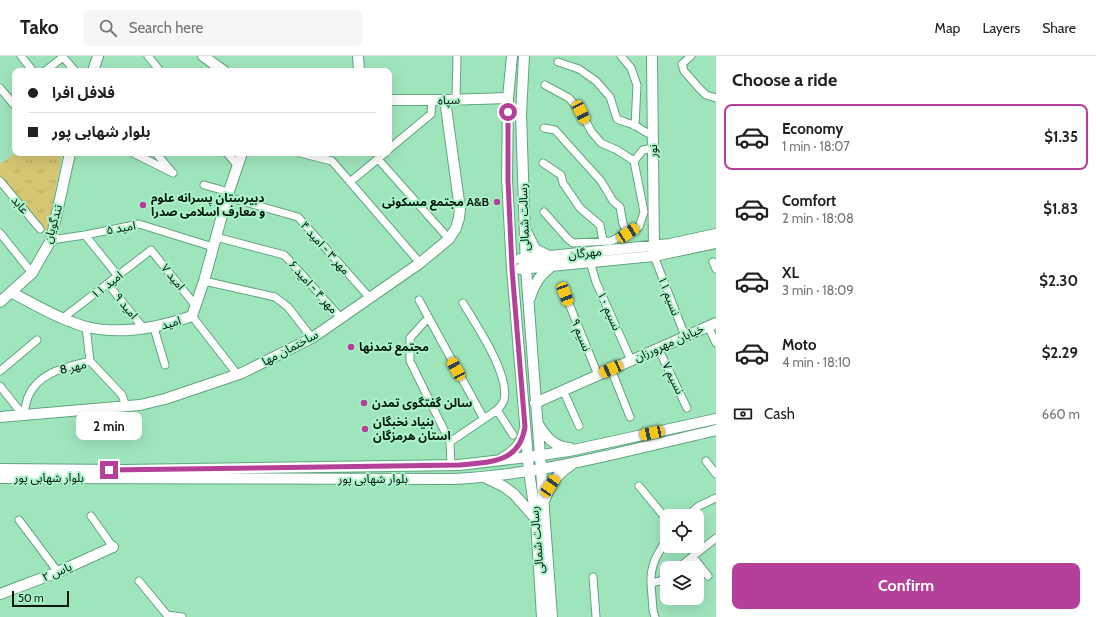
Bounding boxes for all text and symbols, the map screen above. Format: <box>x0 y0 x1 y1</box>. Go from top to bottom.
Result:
search box <box>83 10 363 46</box>
text: Tako <box>20 16 59 39</box>
icon: search <box>97 17 119 39</box>
text: Search here <box>129 19 203 37</box>
text: Map <box>935 19 960 37</box>
text: Layers <box>982 19 1020 37</box>
text: Share <box>1042 19 1076 37</box>
text: Choose a ride <box>732 69 837 91</box>
text: فلافل افرا <box>52 84 115 102</box>
street label: سپاه <box>438 92 460 108</box>
car <box>570 99 592 125</box>
route start <box>499 103 517 121</box>
icon: car <box>734 119 770 155</box>
text: Economy <box>782 120 843 138</box>
text: بلوار شهابی پور <box>52 123 150 141</box>
text: $1.35 <box>1044 128 1078 146</box>
text: 1 min · 18:07 <box>782 138 850 154</box>
street label: نور <box>645 144 660 159</box>
street label: رسالت شمالی <box>515 183 532 251</box>
place label: دبیرستان پسرانه علوم و معارف اسلامی صدرا <box>151 190 265 219</box>
icon: car <box>734 191 770 227</box>
text: Comfort <box>782 192 836 210</box>
street label: عابد <box>8 193 32 217</box>
place label: مجتمع مسکونی A&B <box>382 194 489 211</box>
marker: مجتمع مسکونی A&B <box>492 197 502 207</box>
marker: دبیرستان پسرانه علوم و معارف اسلامی صدرا <box>138 200 148 210</box>
text: $1.83 <box>1043 200 1078 218</box>
street label: تندگویان <box>40 202 65 245</box>
text: 2 min · 18:08 <box>782 210 854 226</box>
street label: امید ۵ <box>105 218 137 238</box>
street label: مهر ۳ - امید ۴ <box>297 218 353 278</box>
car <box>615 221 641 245</box>
street label: مهرگان <box>568 243 602 262</box>
street label: مهر ۴ - امید ۶ <box>285 257 341 317</box>
street label: امید ۷ <box>158 260 189 293</box>
icon: car <box>734 263 770 299</box>
text: XL <box>782 264 799 282</box>
street label: امید ۱۱ <box>88 267 126 302</box>
text: $2.30 <box>1039 272 1078 290</box>
street label: نسیم ۱۱ <box>653 274 684 318</box>
car <box>555 281 575 307</box>
text: 3 min · 18:09 <box>782 282 854 298</box>
street label: امید ۹ <box>111 289 142 322</box>
street label: نسیم ۱۰ <box>592 289 625 333</box>
street label: امید <box>159 312 183 333</box>
street label: نسیم ۹ <box>566 316 595 354</box>
street label: خیابان مهرورزان <box>632 320 706 365</box>
street label: ساختمان مها <box>259 326 321 369</box>
icon: car <box>734 335 770 371</box>
text: Moto <box>782 336 816 354</box>
place label: مجتمع تمدنها <box>359 339 429 356</box>
marker: مجتمع تمدنها <box>346 342 356 352</box>
text: $2.29 <box>1042 344 1078 362</box>
text: 4 min · 18:10 <box>782 354 851 370</box>
street label: مهر 8 <box>58 356 88 377</box>
car <box>445 356 467 382</box>
car <box>598 359 624 379</box>
street label: نسیم ۷ <box>657 359 688 397</box>
place label: سالن گفتگوی تمدن <box>372 395 472 410</box>
marker: سالن گفتگوی تمدن <box>359 398 369 408</box>
icon: cash <box>732 403 754 425</box>
text: Cash <box>764 405 795 423</box>
text: 660 m <box>1042 406 1080 422</box>
callout: 2 min <box>76 412 142 440</box>
place label: بنیاد نخبگان استان هرمزگان <box>373 414 451 443</box>
text: 2 min <box>93 418 125 434</box>
marker: بنیاد نخبگان استان هرمزگان <box>360 424 370 434</box>
car <box>639 425 665 441</box>
route end <box>100 461 118 479</box>
street label: بلوار شهابی پور <box>13 470 84 486</box>
street label: بلوار شهابی پور <box>337 471 408 487</box>
car <box>538 473 562 499</box>
street label: رسالت شمالی <box>526 506 547 574</box>
map controls <box>660 509 704 605</box>
button: locate <box>660 509 704 553</box>
street label: یاس ۲ <box>40 559 74 585</box>
button: layers <box>660 561 704 605</box>
button: Confirm <box>732 563 1080 609</box>
scale bar <box>12 589 69 608</box>
text: 50 m <box>18 591 44 605</box>

